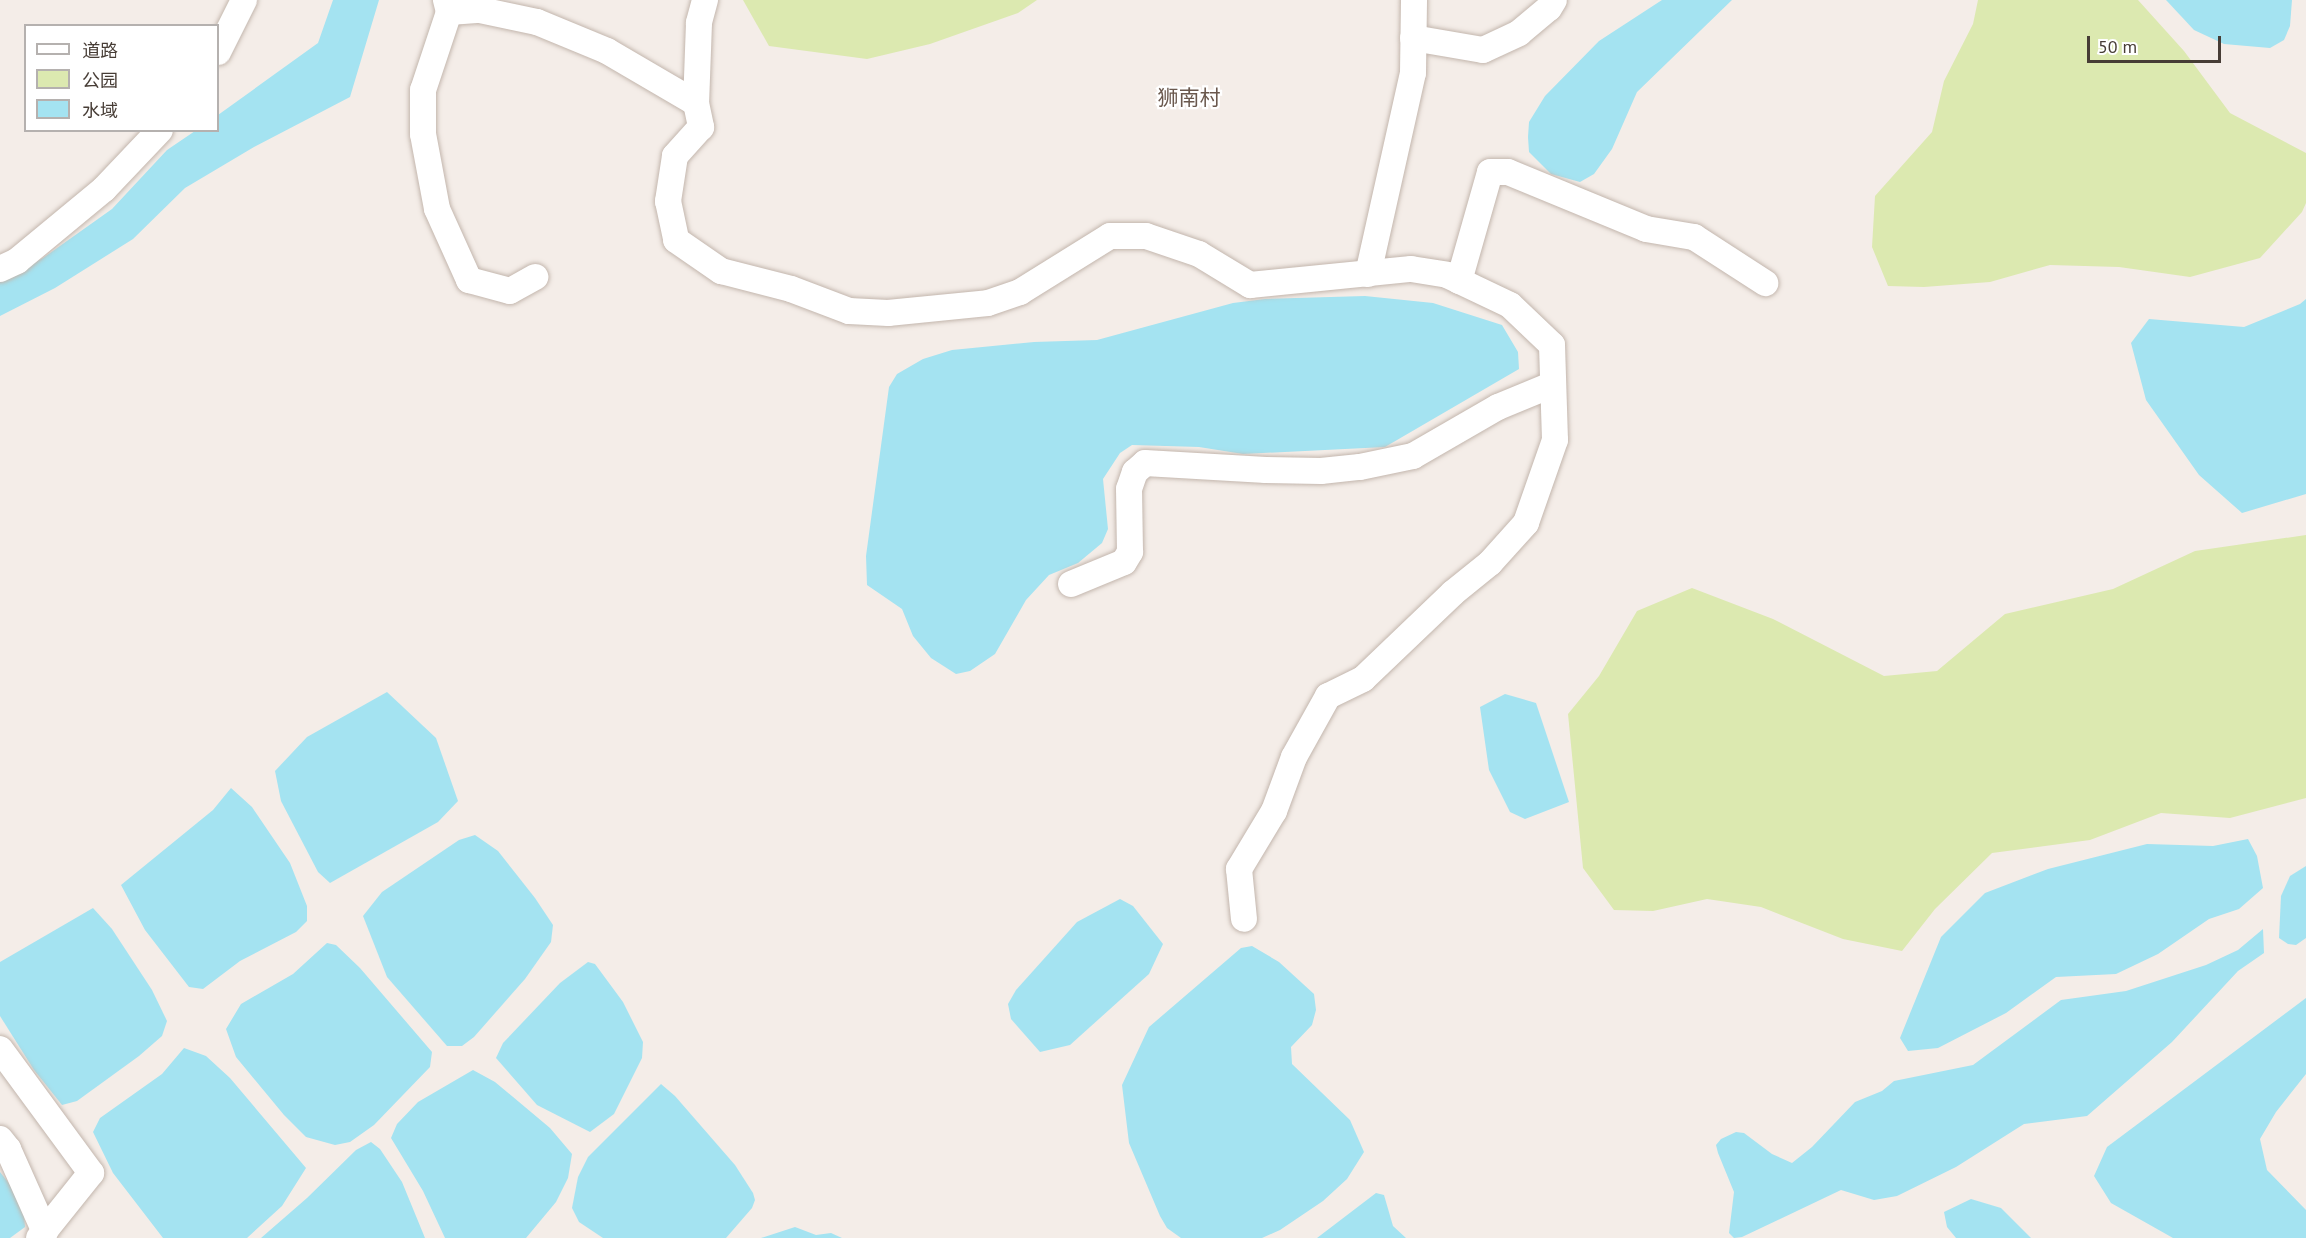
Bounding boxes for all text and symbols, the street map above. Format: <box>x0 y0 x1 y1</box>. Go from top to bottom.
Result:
legend <box>24 24 219 132</box>
scale bar <box>2090 24 2224 62</box>
text: 50 m <box>2098 35 2137 58</box>
text: 道路 <box>82 39 118 62</box>
text: 公园 <box>82 69 118 92</box>
district label: 狮南村 <box>1158 85 1220 111</box>
text: 水域 <box>82 99 118 122</box>

